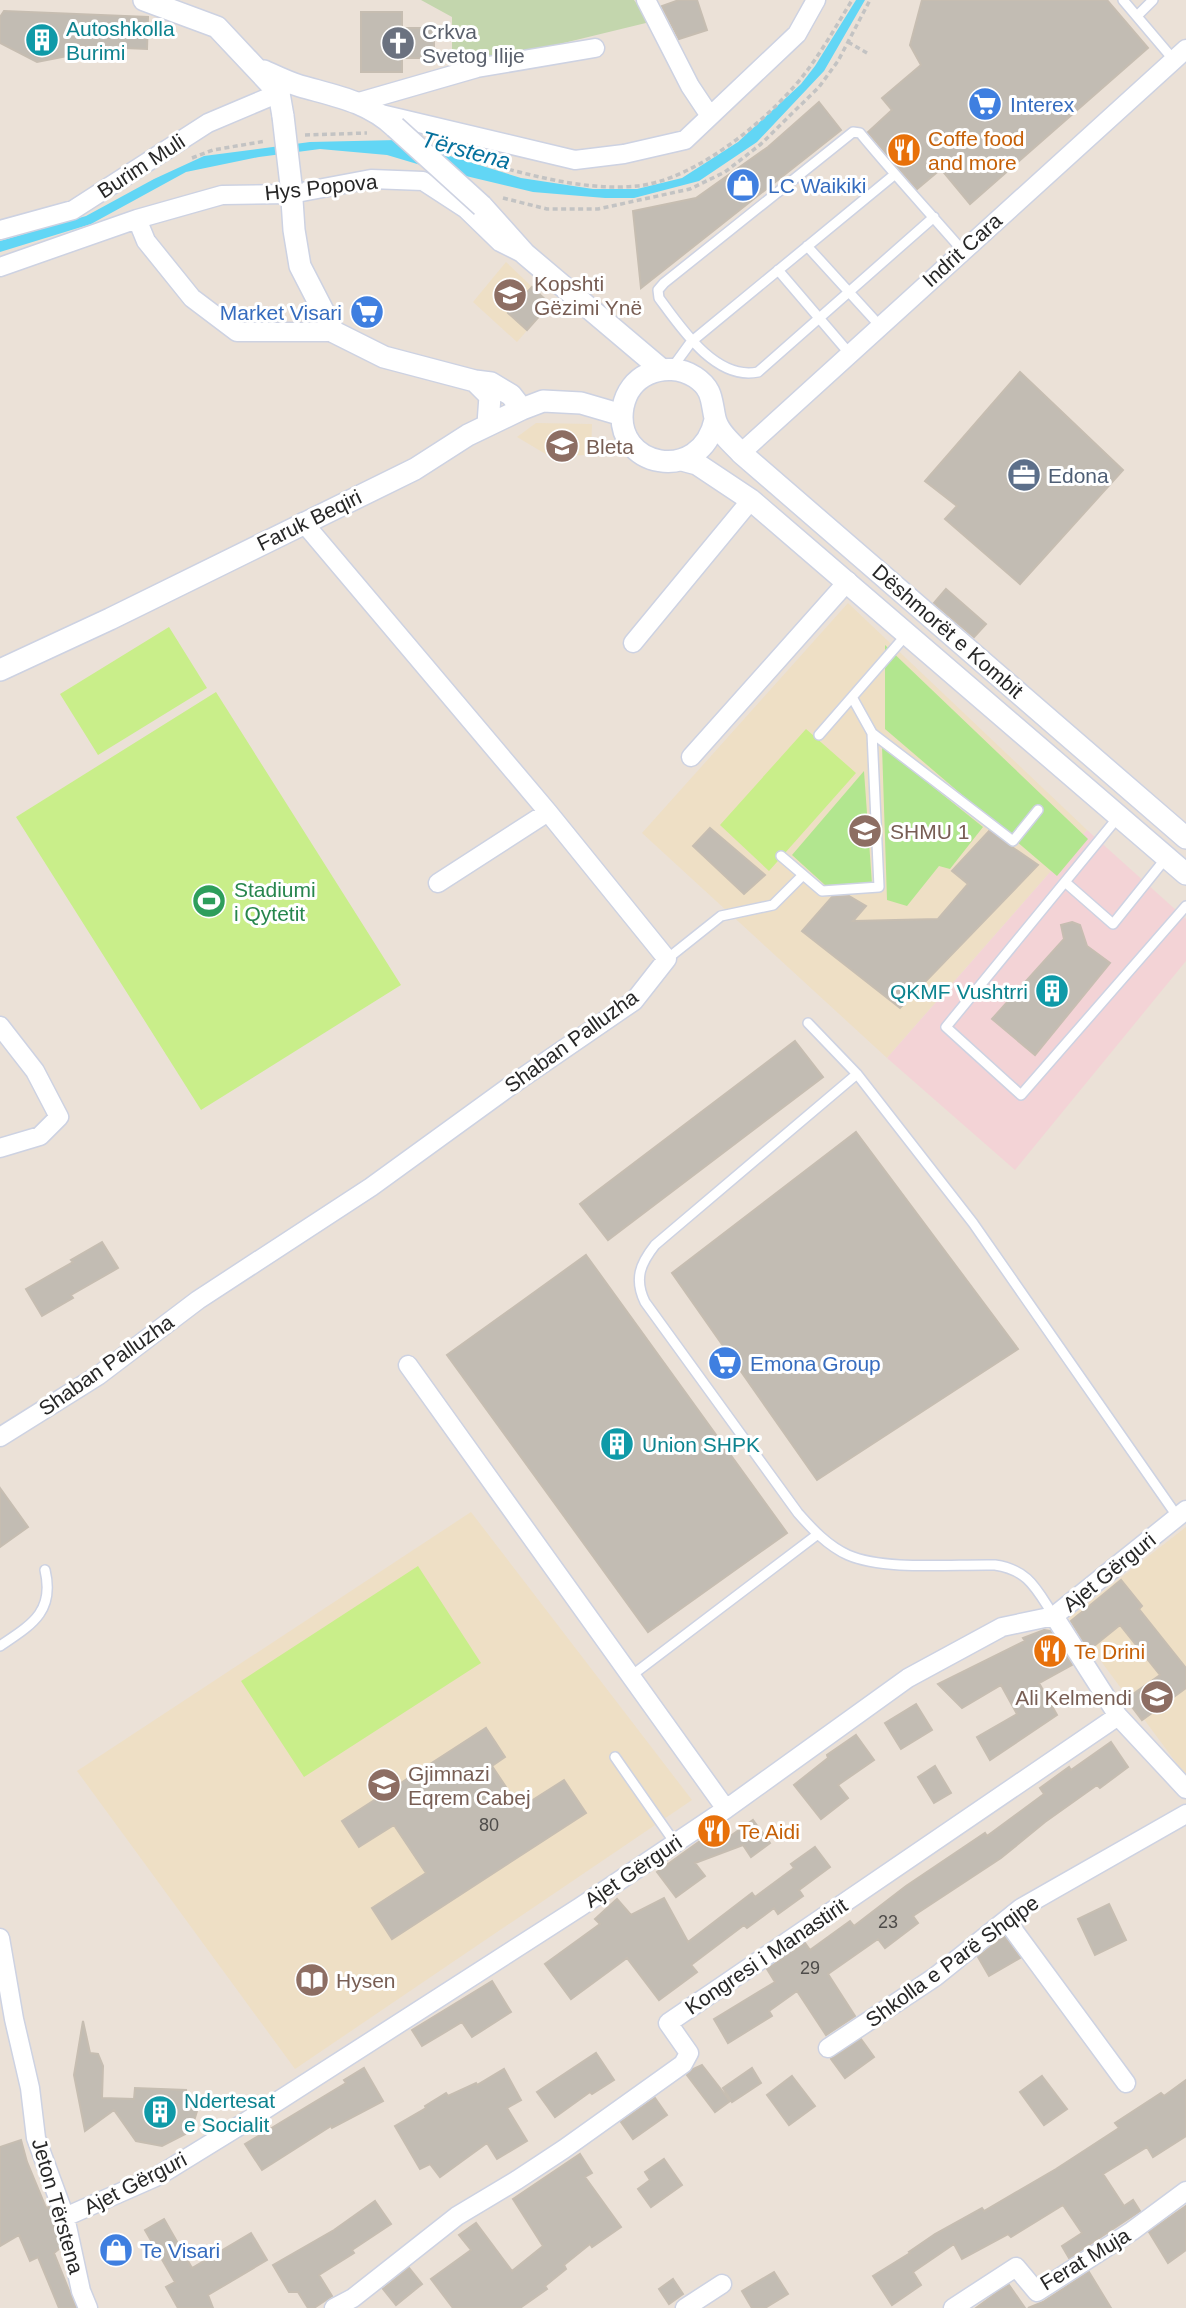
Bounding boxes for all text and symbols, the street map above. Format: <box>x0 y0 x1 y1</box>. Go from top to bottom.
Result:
place label: Autoshkolla Burimi <box>66 17 175 64</box>
place label: Crkva Svetog Ilije <box>422 20 525 67</box>
building icon: Autoshkolla Burimi <box>23 21 61 59</box>
church icon: Crkva Svetog Ilije <box>379 24 417 62</box>
supermarket icon: Interex <box>966 85 1004 123</box>
place label: Interex <box>1010 93 1075 116</box>
water label: Tërstena <box>419 126 513 174</box>
place label: Coffe food and more <box>928 127 1025 174</box>
street label: Burim Muli <box>93 129 189 203</box>
restaurant icon: Coffe food and more <box>885 131 923 169</box>
shop icon: LC Waikiki <box>724 166 762 204</box>
street label: Hys Popova <box>263 170 379 204</box>
place label: LC Waikiki <box>768 174 866 197</box>
street label: Indrit Cara <box>918 208 1006 291</box>
place label: Kopshti Gëzimi Ynë <box>534 272 642 319</box>
school or university icon: Kopshti Gëzimi Ynë <box>491 276 529 314</box>
supermarket icon: Market Visari <box>348 293 386 331</box>
place label: Market Visari <box>220 301 342 324</box>
school or university icon: Bleta <box>543 427 581 465</box>
place label: Bleta <box>586 435 634 458</box>
office icon: Edona <box>1005 456 1043 494</box>
place label: Edona <box>1048 464 1109 487</box>
street label: Faruk Beqiri <box>253 485 365 555</box>
street label: Dëshmorët e Kombit <box>868 560 1028 703</box>
school or university icon: SHMU 1 <box>846 812 884 850</box>
place label: SHMU 1 <box>890 820 969 843</box>
place label: Stadiumi i Qytetit <box>234 878 316 925</box>
sports icon: Stadiumi i Qytetit <box>190 882 228 920</box>
building icon: QKMF Vushtrri <box>1033 972 1071 1010</box>
place label: QKMF Vushtrri <box>890 980 1028 1003</box>
street label: Shaban Palluzha <box>500 985 642 1097</box>
street label: Shaban Palluzha <box>34 1310 178 1420</box>
supermarket icon: Emona Group <box>706 1344 744 1382</box>
place label: Emona Group <box>750 1352 881 1375</box>
building icon: Union SHPK <box>598 1425 636 1463</box>
place label: Union SHPK <box>642 1433 760 1456</box>
street label: Ajet Gërguri <box>1058 1528 1160 1616</box>
restaurant icon: Te Drini <box>1031 1632 1069 1670</box>
place label: Te Drini <box>1074 1640 1145 1663</box>
school or university icon: Ali Kelmendi <box>1138 1678 1176 1716</box>
place label: Ali Kelmendi <box>1015 1686 1132 1709</box>
place label: Gjimnazi Eqrem Cabej <box>408 1762 531 1809</box>
school or university icon: Gjimnazi Eqrem Cabej <box>365 1766 403 1804</box>
restaurant icon: Te Aidi <box>695 1812 733 1850</box>
house number: 80 <box>479 1815 499 1835</box>
place label: Te Aidi <box>738 1820 800 1843</box>
street label: Ajet Gërguri <box>580 1830 686 1912</box>
street label: Shkolla e Parë Shqipe <box>861 1891 1043 2031</box>
street label: Kongresi i Manastirit <box>681 1893 851 2019</box>
house number: 23 <box>878 1912 898 1932</box>
house number: 29 <box>800 1958 820 1978</box>
library icon: Hysen <box>293 1961 331 1999</box>
place label: Hysen <box>336 1969 396 1992</box>
place label: Ndertesat e Socialit <box>184 2089 275 2136</box>
building icon: Ndertesat e Socialit <box>141 2093 179 2131</box>
street label: Jeton Tërstena <box>28 2136 88 2277</box>
street label: Ajet Gërguri <box>80 2147 190 2219</box>
street label: Ferat Muja <box>1036 2223 1134 2295</box>
shop icon: Te Visari <box>97 2231 135 2269</box>
place label: Te Visari <box>140 2239 220 2262</box>

